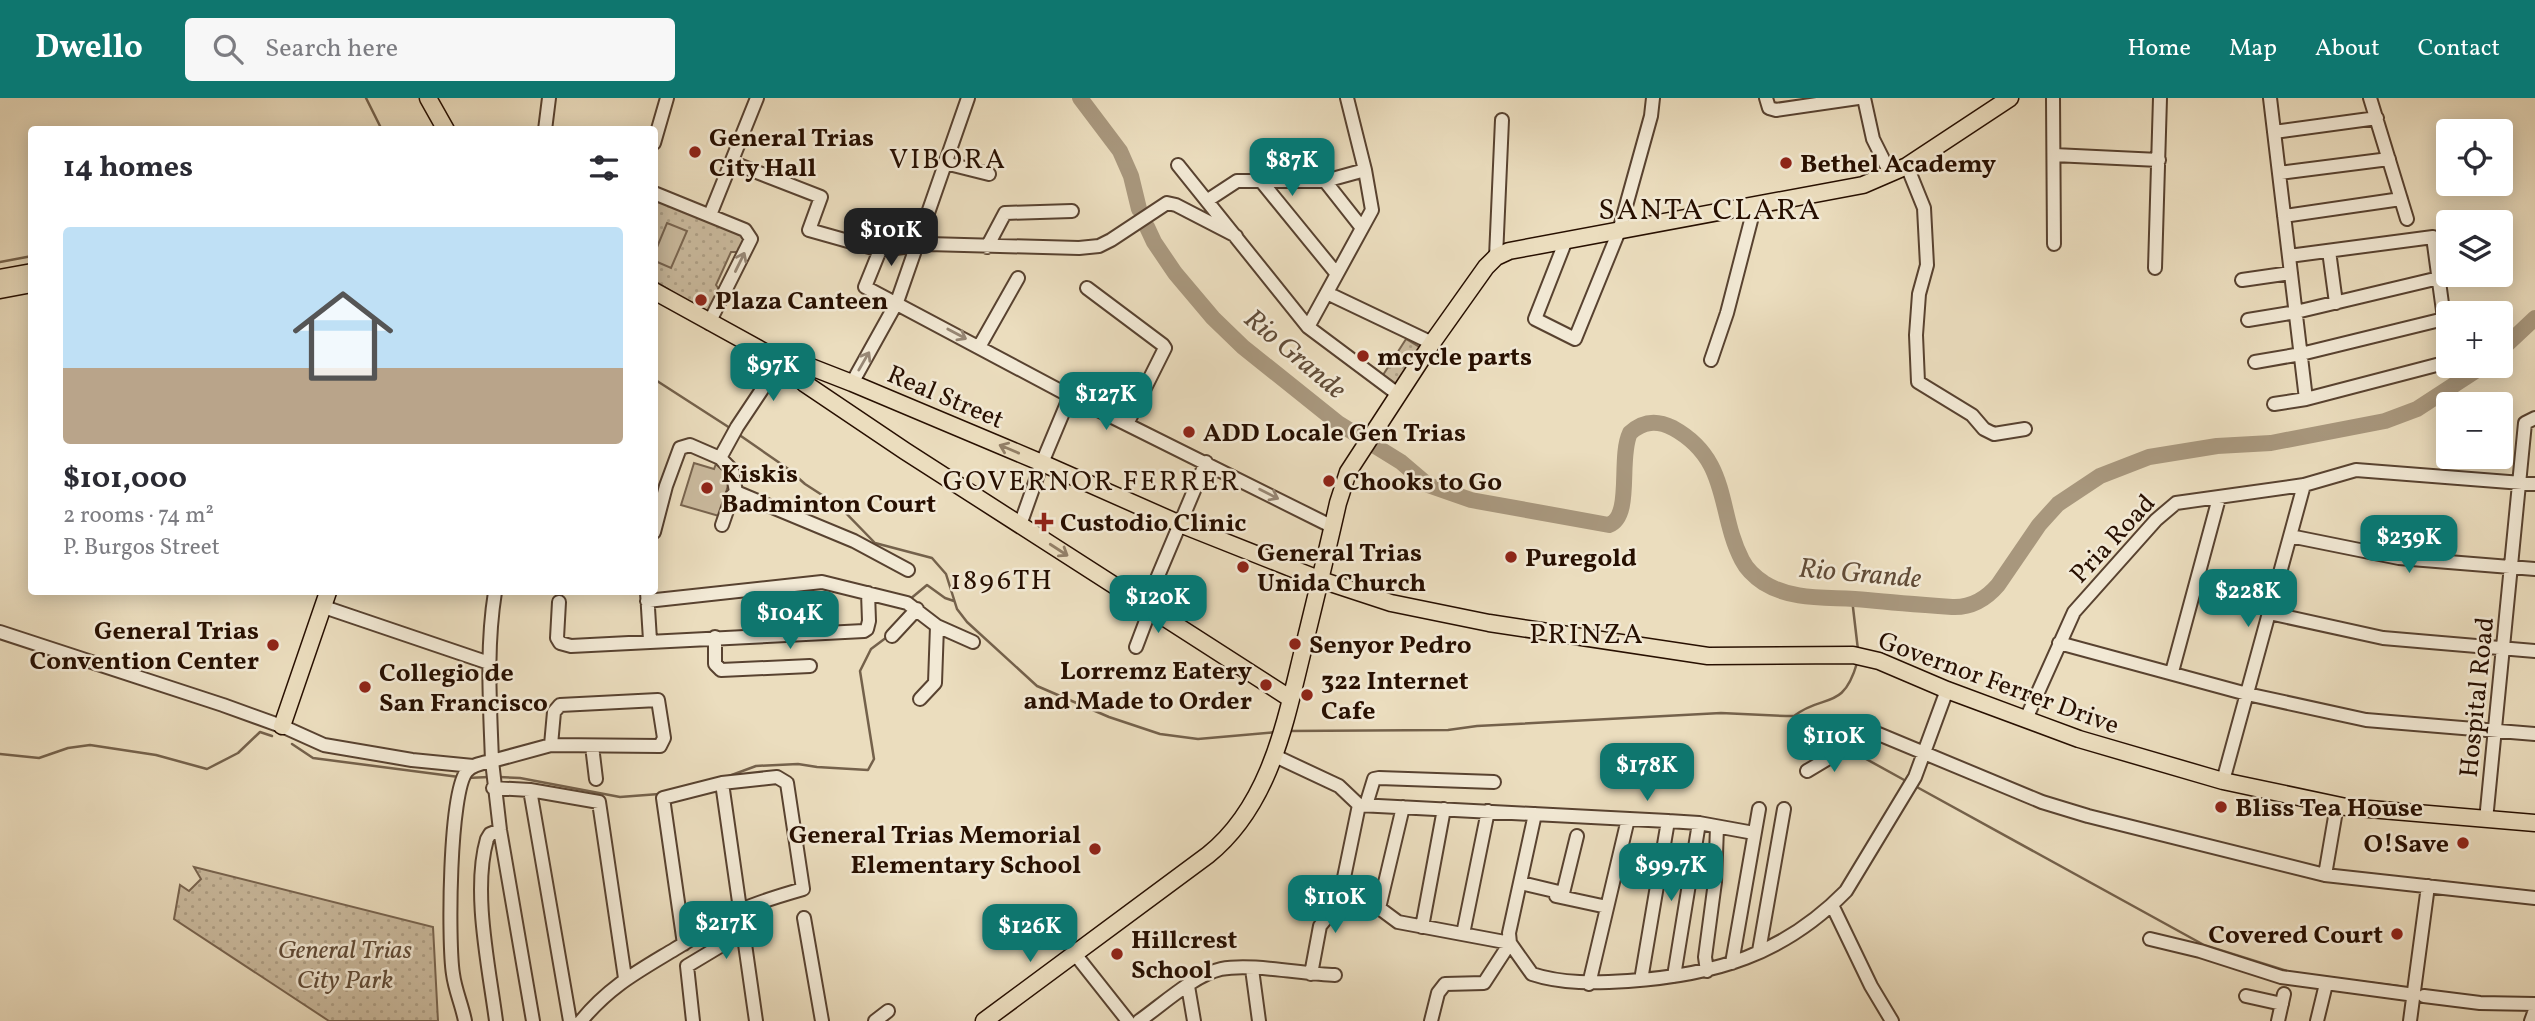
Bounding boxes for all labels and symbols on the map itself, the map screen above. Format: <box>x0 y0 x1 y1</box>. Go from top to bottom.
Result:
place label: General Trias City Hall <box>709 121 874 187</box>
pin: $87K <box>1251 139 1333 198</box>
district label: VIBORA <box>889 141 1007 180</box>
marker: General Trias City Hall <box>687 144 703 160</box>
place label: Bethel Academy <box>1800 147 1997 183</box>
marker: Bethel Academy <box>1778 155 1794 171</box>
district label: SANTA CLARA <box>1598 190 1822 232</box>
pin: $101K <box>842 208 940 268</box>
one-way arrow <box>733 252 747 273</box>
place label: Plaza Canteen <box>715 284 889 320</box>
marker: Plaza Canteen <box>693 292 709 308</box>
water label: Rio Grande <box>1235 300 1354 409</box>
one-way arrow <box>946 328 967 342</box>
place label: mcycle parts <box>1377 340 1532 376</box>
pin: $97K <box>732 344 814 403</box>
marker: mcycle parts <box>1355 348 1371 364</box>
one-way arrow <box>857 351 871 371</box>
street label: Real Street <box>881 357 1009 439</box>
pin: $127K <box>1057 372 1155 432</box>
place label: ADD Locale Gen Trias <box>1203 416 1466 452</box>
marker: ADD Locale Gen Trias <box>1181 424 1197 440</box>
one-way arrow <box>999 442 1021 455</box>
place label: Kiskis Badminton Court <box>721 457 936 523</box>
district label: GOVERNOR FERRER <box>943 463 1241 502</box>
place label: Chooks to Go <box>1343 465 1502 501</box>
marker: Chooks to Go <box>1321 473 1337 489</box>
marker: Kiskis Badminton Court <box>699 480 715 496</box>
street label: Pria Road <box>2063 487 2164 592</box>
one-way arrow <box>1258 488 1278 502</box>
place label: Custodio Clinic <box>1060 506 1246 542</box>
marker: Custodio Clinic <box>1034 512 1054 532</box>
pin: $239K <box>2360 516 2458 575</box>
place label: General Trias Unida Church <box>1257 536 1426 602</box>
place label: Puregold <box>1525 541 1637 577</box>
one-way arrow <box>1049 543 1068 558</box>
marker: Puregold <box>1503 549 1519 565</box>
water label: Rio Grande <box>1797 550 1923 599</box>
marker: General Trias Unida Church <box>1235 559 1251 575</box>
district label: 1896TH <box>950 562 1054 601</box>
pin: $228K <box>2199 570 2297 629</box>
pin: $120K <box>1109 575 1207 635</box>
pin: $104K <box>741 592 839 651</box>
place label: General Trias Convention Center <box>29 614 259 680</box>
street label: Hospital Road <box>2452 615 2504 779</box>
district label: PRINZA <box>1529 616 1645 655</box>
street label: Governor Ferrer Drive <box>1873 624 2124 744</box>
place label: Senyor Pedro <box>1309 628 1472 664</box>
marker: Senyor Pedro <box>1287 636 1303 652</box>
marker: General Trias Convention Center <box>265 637 281 653</box>
place label: Lorremz Eatery and Made to Order <box>1023 654 1252 720</box>
place label: Collegio de San Francisco <box>379 656 548 722</box>
place label: 322 Internet Cafe <box>1321 664 1469 730</box>
marker: Lorremz Eatery and Made to Order <box>1258 677 1274 693</box>
marker: Collegio de San Francisco <box>357 679 373 695</box>
marker: 322 Internet Cafe <box>1299 687 1315 703</box>
pin: $110K <box>1785 714 1883 774</box>
pin: $178K <box>1598 744 1696 803</box>
place label: Bliss Tea House <box>2235 791 2423 827</box>
marker: Bliss Tea House <box>2213 799 2229 815</box>
place label: General Trias Memorial Elementary School <box>789 818 1081 884</box>
place label: O!Save <box>2364 827 2449 863</box>
marker: O!Save <box>2455 835 2471 851</box>
marker: General Trias Memorial Elementary School <box>1087 841 1103 857</box>
pin: $99.7K <box>1614 844 1728 903</box>
pin: $110K <box>1286 876 1384 935</box>
pin: $217K <box>677 902 775 961</box>
pin: $126K <box>981 904 1079 964</box>
place label: Covered Court <box>2208 918 2383 954</box>
place label: Hillcrest School <box>1131 923 1238 989</box>
marker: Covered Court <box>2389 926 2405 942</box>
park label: General Trias City Park <box>278 933 413 999</box>
marker: Hillcrest School <box>1109 946 1125 962</box>

